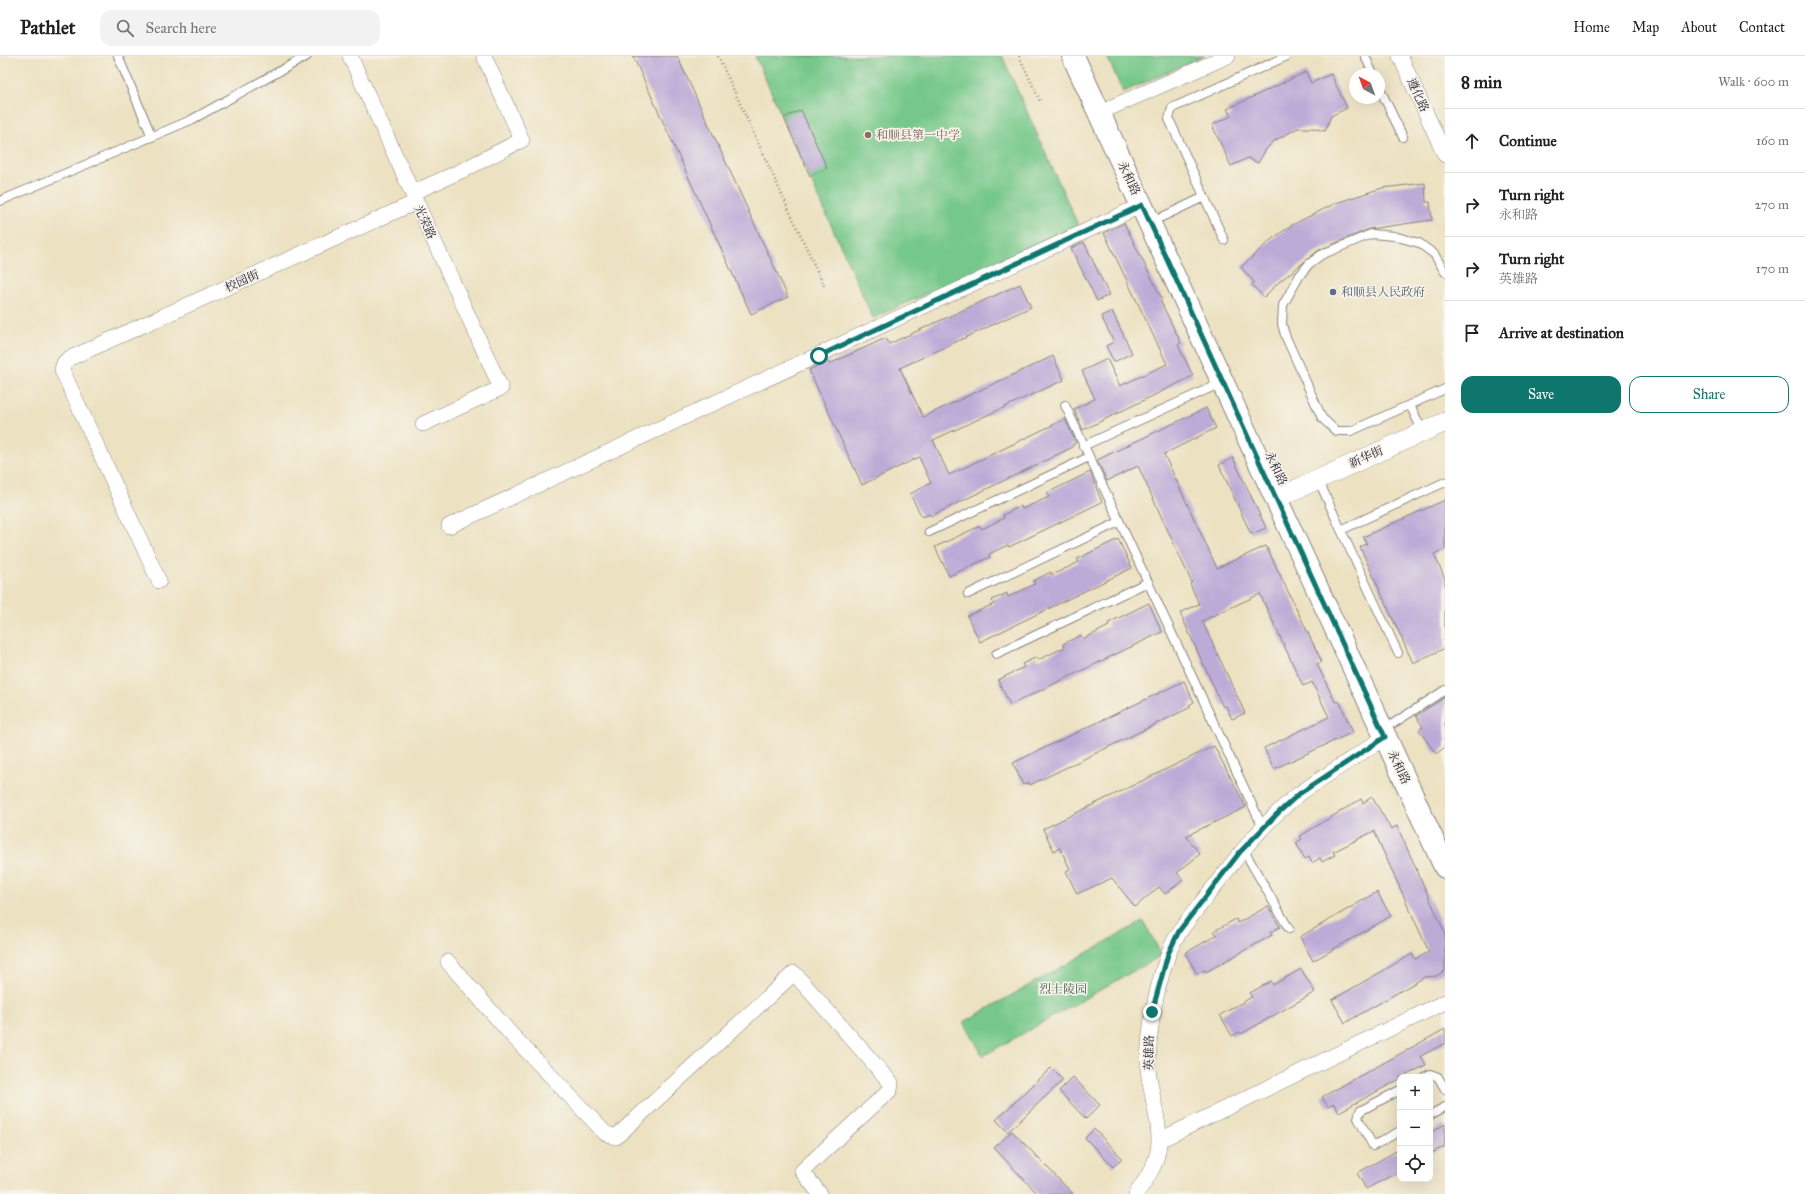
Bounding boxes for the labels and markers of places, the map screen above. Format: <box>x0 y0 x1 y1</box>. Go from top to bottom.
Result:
place label: 和顺县第一中学 <box>876 128 960 142</box>
marker: 和顺县第一中学 <box>863 130 873 140</box>
place label: 和顺县人民政府 <box>1341 285 1425 299</box>
marker: 和顺县人民政府 <box>1328 287 1338 297</box>

